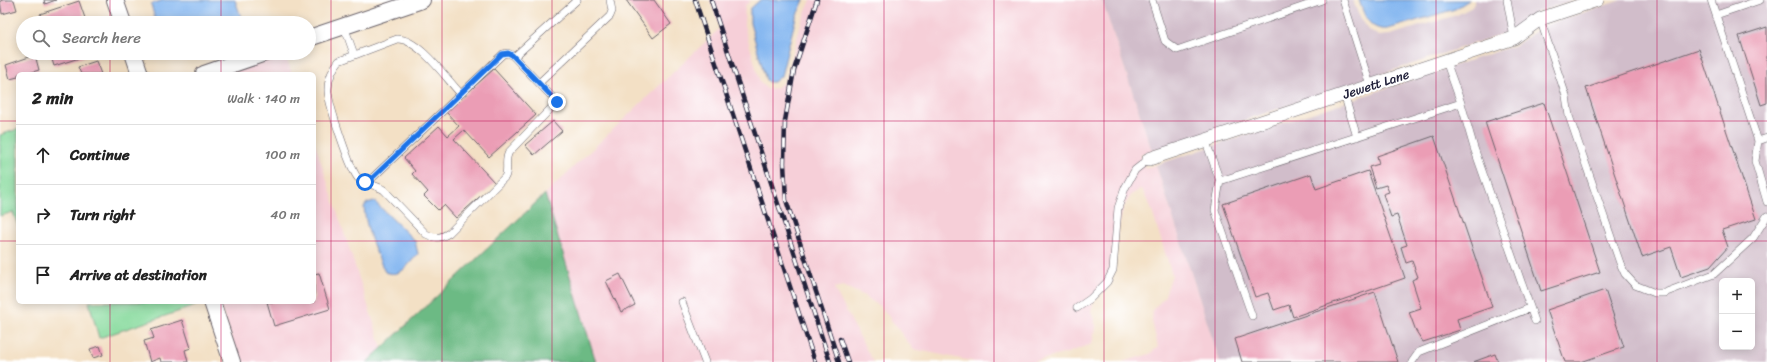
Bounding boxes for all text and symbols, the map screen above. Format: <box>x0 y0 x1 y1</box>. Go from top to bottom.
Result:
search box <box>16 16 316 60</box>
text: Search here <box>62 25 141 51</box>
icon: search <box>30 27 52 49</box>
street label: Jewett Lane <box>1339 62 1413 106</box>
text: 2 min <box>32 83 73 113</box>
text: Walk · 140 m <box>227 87 300 110</box>
route end <box>548 93 566 111</box>
text: Continue <box>70 142 130 168</box>
text: 100 m <box>265 143 300 166</box>
icon: ahead <box>32 144 54 166</box>
route start <box>356 173 374 191</box>
text: Turn right <box>70 202 135 228</box>
text: 40 m <box>270 203 300 226</box>
icon: right <box>32 204 54 226</box>
text: Arrive at destination <box>70 262 207 288</box>
icon: arrive <box>32 264 54 286</box>
map controls <box>1719 278 1755 350</box>
button: + <box>1719 278 1755 314</box>
button: − <box>1719 314 1755 350</box>

